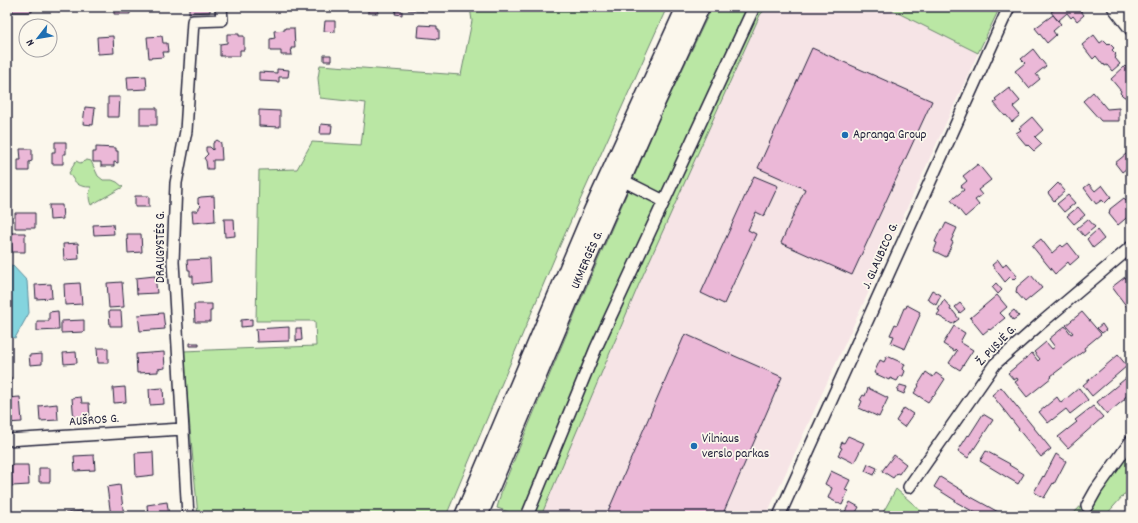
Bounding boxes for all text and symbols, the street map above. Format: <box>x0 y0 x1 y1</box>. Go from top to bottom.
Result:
north arrow <box>18 18 58 58</box>
text: N <box>23 35 39 49</box>
place label: Apranga Group <box>853 126 927 145</box>
marker: Apranga Group <box>840 130 850 140</box>
street label: DRAUGYSTĖS G. <box>152 211 171 283</box>
street label: J. GLAUBICO G. <box>858 220 904 292</box>
street label: UKMERGĖS G. <box>566 228 608 292</box>
street label: Ž. PUSJĖ G. <box>972 321 1022 371</box>
street label: AUŠROS G. <box>68 410 120 432</box>
place label: Vilniaus verslo parkas <box>702 430 769 464</box>
marker: Vilniaus verslo parkas <box>689 441 699 451</box>

